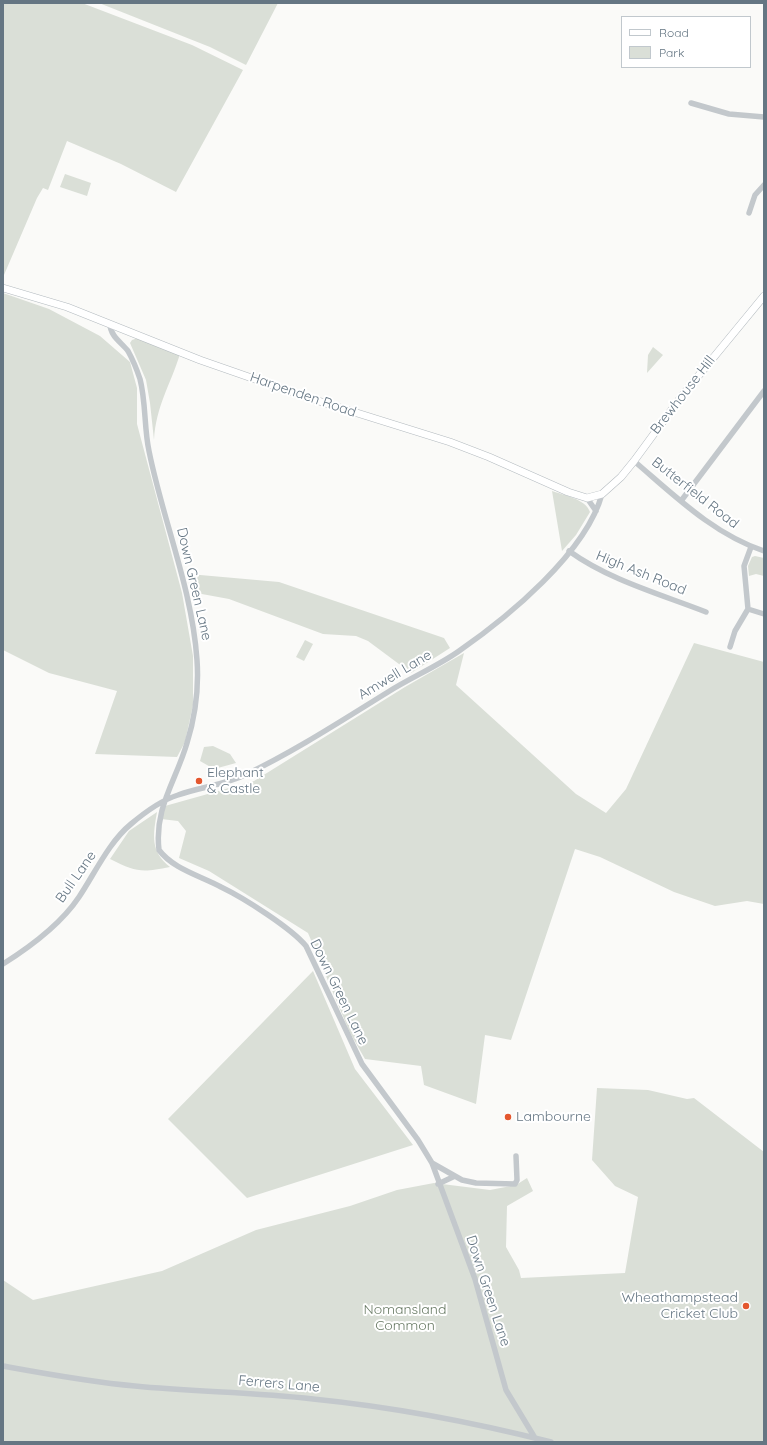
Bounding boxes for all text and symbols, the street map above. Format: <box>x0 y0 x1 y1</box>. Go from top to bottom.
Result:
legend <box>621 16 751 68</box>
text: Road <box>659 25 689 40</box>
text: Park <box>659 45 684 60</box>
street label: Brewhouse Hill <box>647 352 719 438</box>
street label: Harpenden Road <box>248 369 358 421</box>
street label: Butterfield Road <box>648 454 742 532</box>
street label: Down Green Lane <box>173 526 215 642</box>
street label: High Ash Road <box>593 547 689 599</box>
street label: Amwell Lane <box>355 647 435 703</box>
place label: Elephant & Castle <box>207 765 264 798</box>
marker: Elephant & Castle <box>194 776 204 786</box>
street label: Bull Lane <box>52 848 100 906</box>
street label: Down Green Lane <box>306 936 372 1048</box>
place label: Lambourne <box>516 1109 591 1125</box>
marker: Lambourne <box>503 1112 513 1122</box>
street label: Down Green Lane <box>462 1233 514 1349</box>
place label: Wheathampstead Cricket Club <box>621 1290 738 1322</box>
marker: Wheathampstead Cricket Club <box>741 1301 751 1311</box>
park label: Nomansland Common <box>364 1302 446 1334</box>
street label: Ferrers Lane <box>238 1372 320 1396</box>

